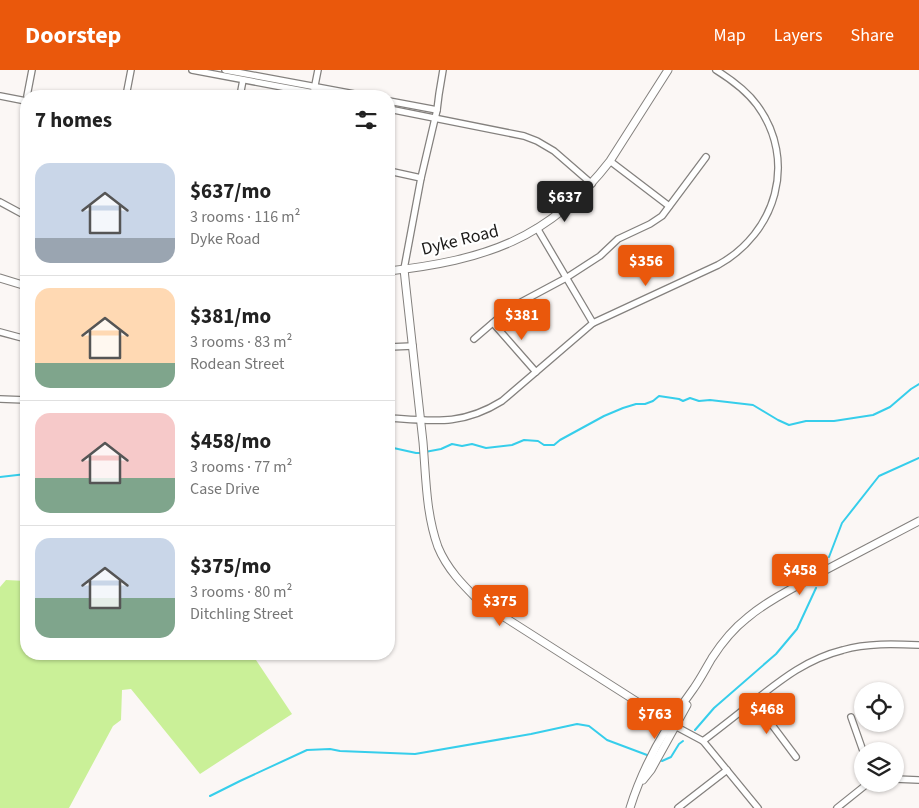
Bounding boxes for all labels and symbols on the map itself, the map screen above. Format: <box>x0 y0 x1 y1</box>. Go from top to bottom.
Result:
pin: $637 <box>535 180 595 223</box>
street label: Dyke Road <box>419 218 501 262</box>
pin: $356 <box>616 244 676 287</box>
pin: $381 <box>492 298 552 341</box>
pin: $458 <box>770 554 830 596</box>
pin: $375 <box>470 584 530 627</box>
pin: $468 <box>737 692 797 735</box>
pin: $763 <box>625 698 685 740</box>

